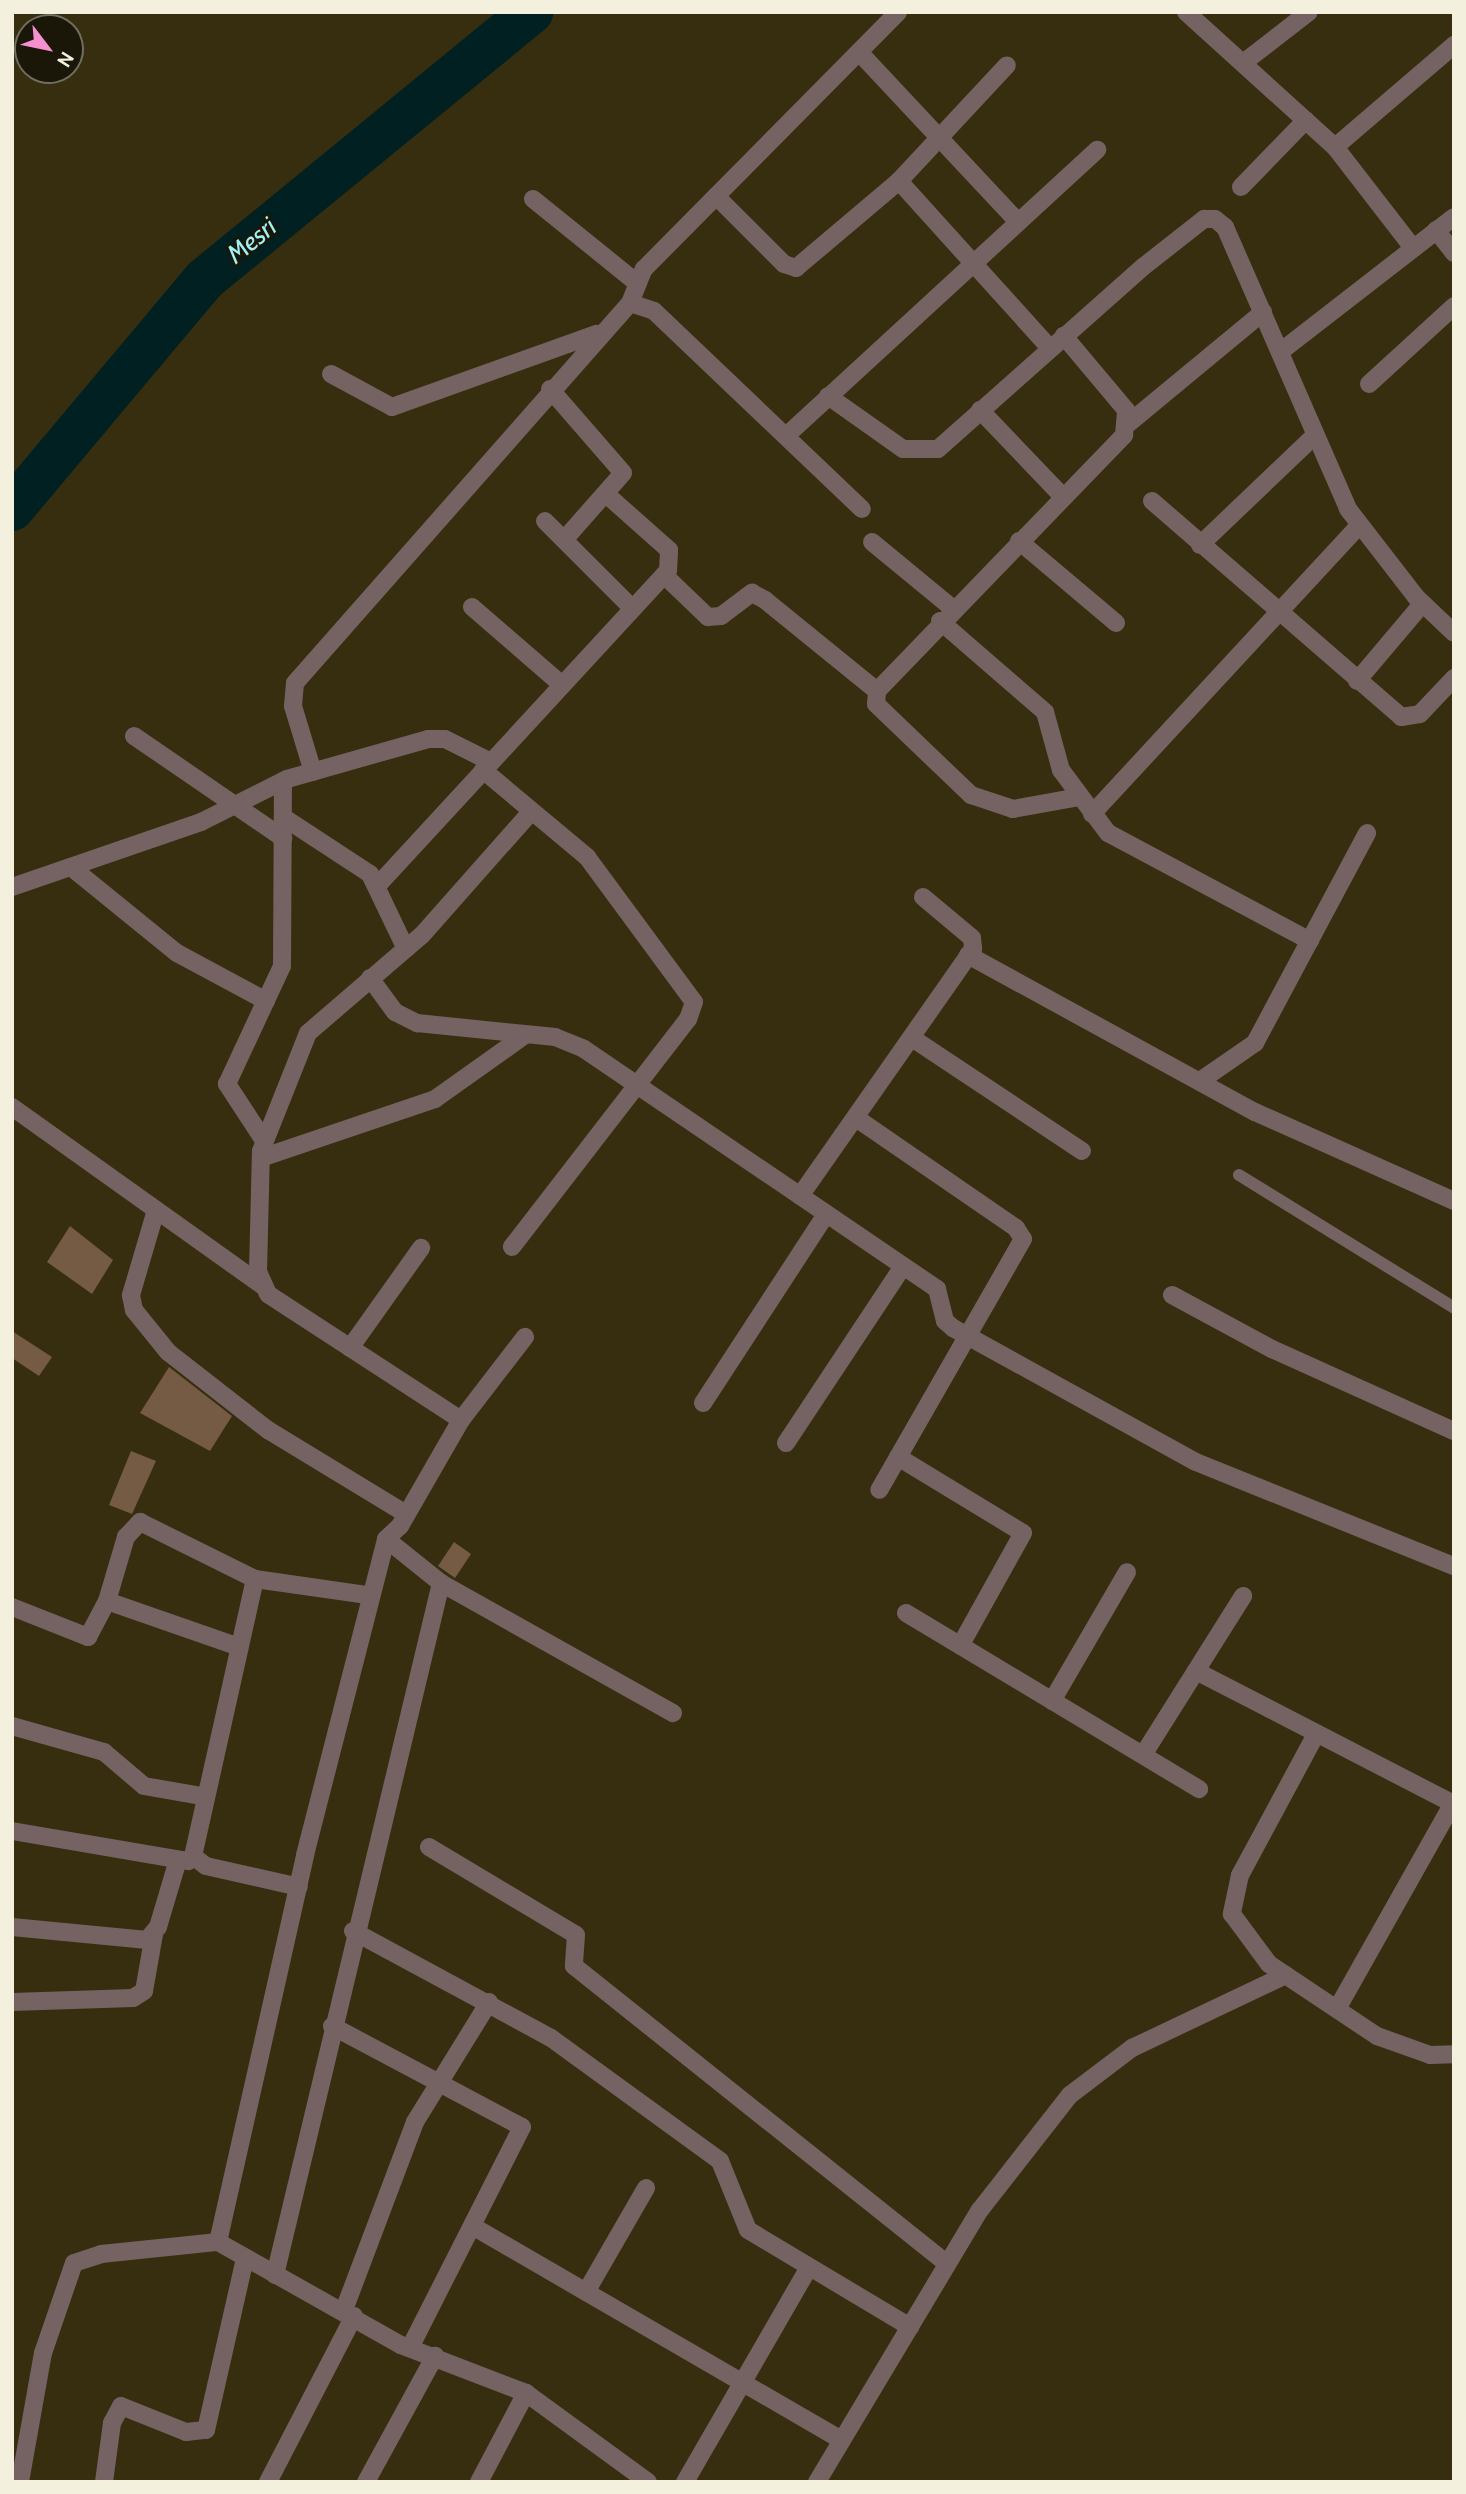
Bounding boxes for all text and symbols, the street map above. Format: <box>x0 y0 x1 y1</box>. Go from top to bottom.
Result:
north arrow <box>14 14 84 84</box>
text: N <box>52 48 79 71</box>
water label: Mesri <box>221 212 283 270</box>

